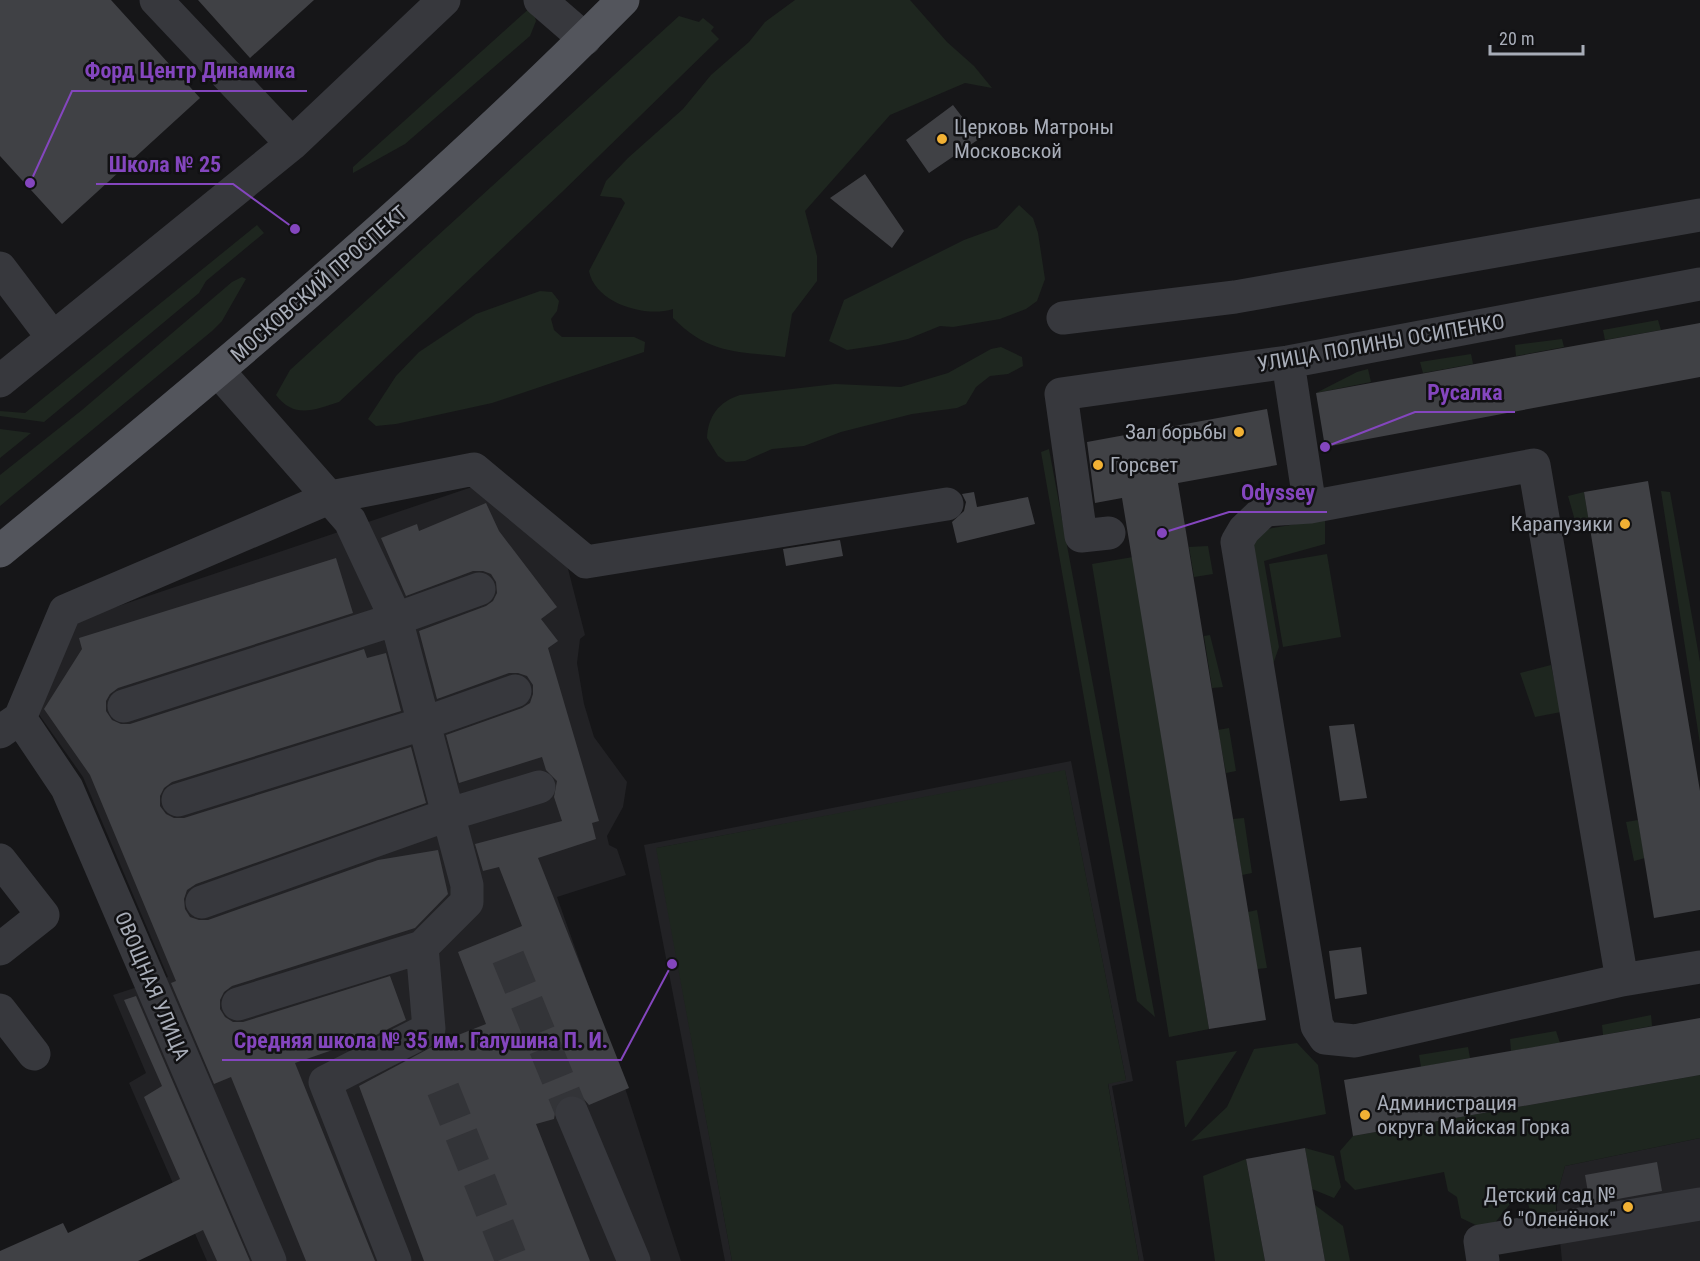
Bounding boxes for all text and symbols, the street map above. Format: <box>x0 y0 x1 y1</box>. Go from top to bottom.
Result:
scale bar <box>1490 18 1583 56</box>
text: 20 m <box>1499 28 1534 49</box>
callout: Форд Центр Динамика <box>72 51 307 91</box>
text: Форд Центр Динамика <box>85 58 295 83</box>
place label: Церковь Матроны Московской <box>954 115 1114 163</box>
marker: Церковь Матроны Московской <box>935 132 949 146</box>
callout: Школа № 25 <box>96 144 233 184</box>
text: Школа № 25 <box>109 152 221 177</box>
street label: МОСКОВСКИЙ ПРОСПЕКТ <box>226 201 412 367</box>
street label: УЛИЦА ПОЛИНЫ ОСИПЕНКО <box>1256 309 1506 377</box>
callout: Русалка <box>1415 372 1515 412</box>
text: Русалка <box>1427 380 1503 405</box>
place label: Зал борьбы <box>1125 420 1227 444</box>
marker: Зал борьбы <box>1232 425 1246 439</box>
place label: Горсвет <box>1110 453 1178 477</box>
marker: Горсвет <box>1091 458 1105 472</box>
callout: Odyssey <box>1229 472 1327 512</box>
text: Odyssey <box>1241 480 1315 505</box>
place label: Карапузики <box>1510 512 1613 536</box>
marker: Карапузики <box>1618 517 1632 531</box>
street label: ОВОЩНАЯ УЛИЦА <box>110 908 194 1064</box>
callout: Средняя школа № 35 им. Галушина П. И. <box>222 1020 621 1060</box>
text: Средняя школа № 35 им. Галушина П. И. <box>234 1028 608 1053</box>
place label: Администрация округа Майская Горка <box>1377 1091 1570 1139</box>
marker: Администрация округа Майская Горка <box>1358 1108 1372 1122</box>
place label: Детский сад № 6 "Оленёнок" <box>1484 1183 1616 1231</box>
marker: Детский сад № 6 "Оленёнок" <box>1621 1200 1635 1214</box>

